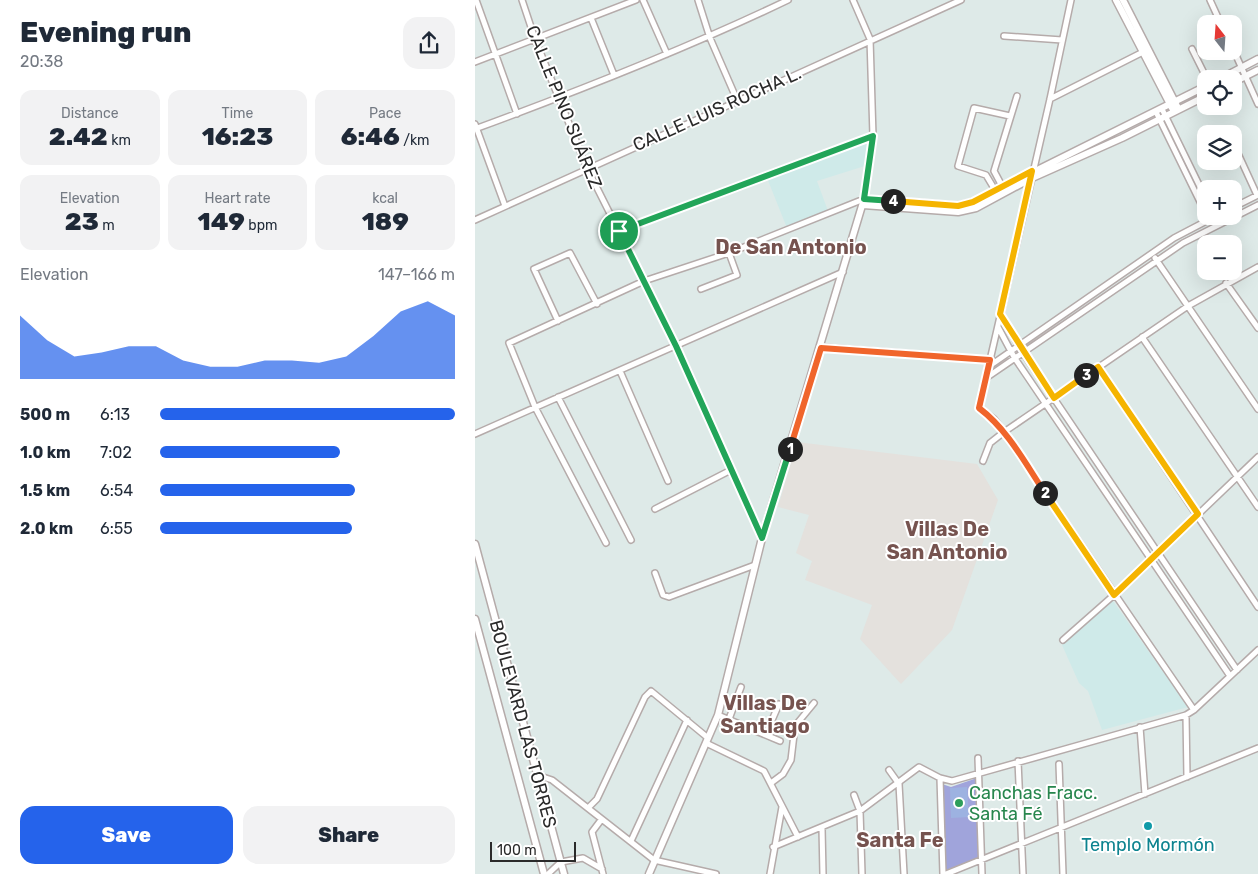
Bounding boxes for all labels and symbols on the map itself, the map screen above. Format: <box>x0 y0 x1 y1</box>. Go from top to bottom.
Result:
north arrow <box>1197 15 1243 60</box>
street label: CALLE PINO SUÁREZ <box>521 22 607 192</box>
street label: CALLE LUIS ROCHA L. <box>629 62 805 156</box>
pin: 4 <box>881 188 905 214</box>
pin <box>598 210 640 252</box>
district label: De San Antonio <box>715 235 867 259</box>
pin: 3 <box>1073 362 1099 388</box>
pin: 1 <box>777 436 803 462</box>
pin: 2 <box>1033 480 1057 506</box>
district label: Villas De San Antonio <box>886 517 1008 564</box>
street label: BOULEVARD LAS TORRES <box>485 618 561 830</box>
district label: Villas De Santiago <box>720 691 810 738</box>
place label: Canchas Fracc. Santa Fé <box>969 782 1098 825</box>
marker: Canchas Fracc. Santa Fé <box>953 797 965 809</box>
marker: Templo Mormón <box>1142 820 1154 832</box>
district label: Santa Fe <box>856 828 944 852</box>
place label: Templo Mormón <box>1081 834 1215 856</box>
scale bar <box>490 839 576 862</box>

